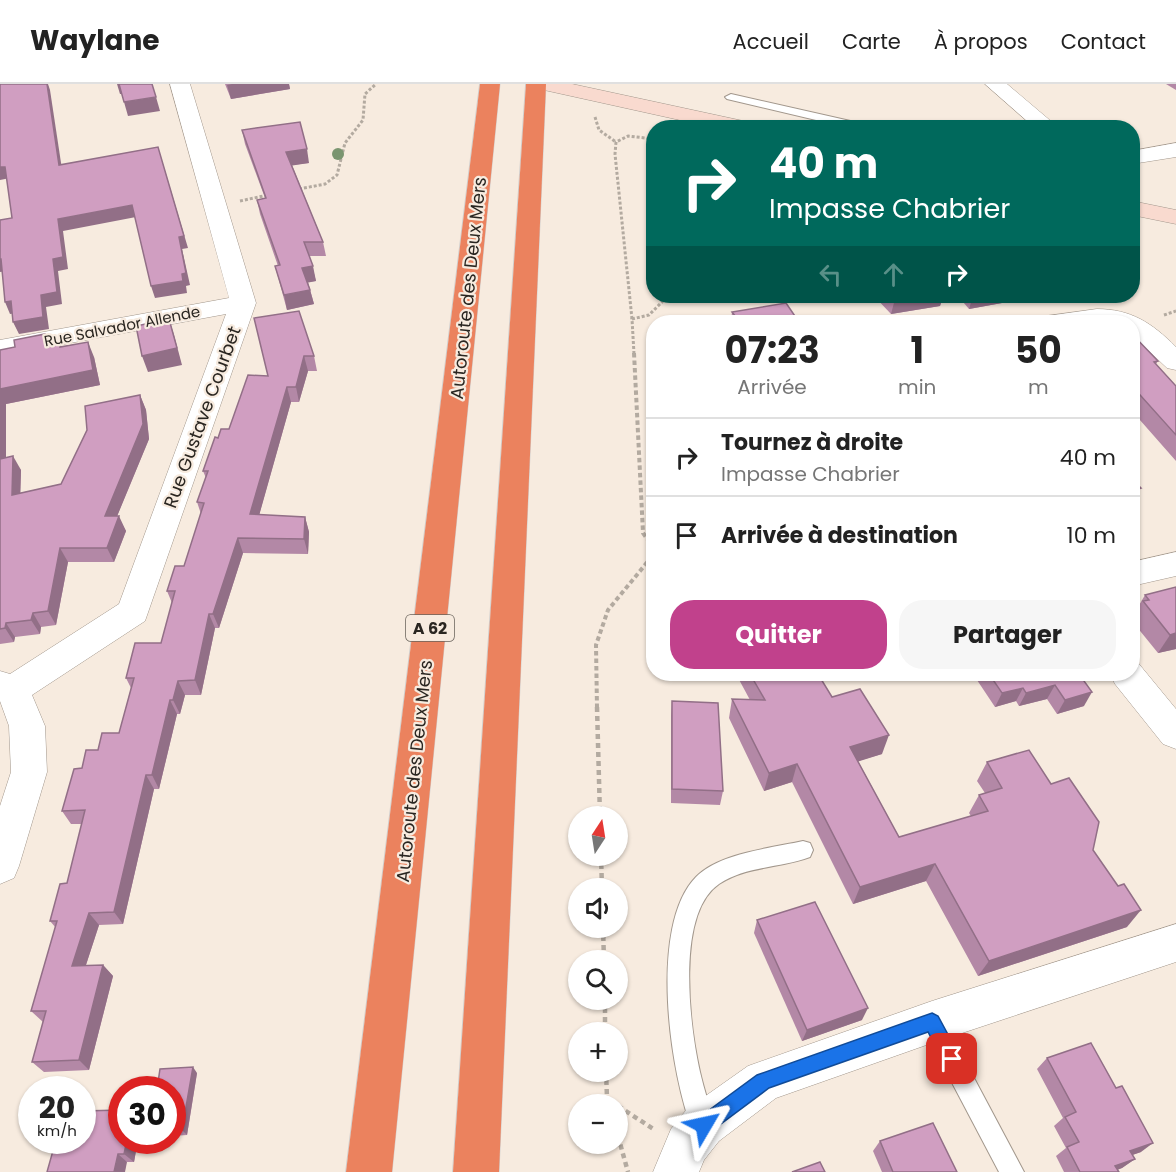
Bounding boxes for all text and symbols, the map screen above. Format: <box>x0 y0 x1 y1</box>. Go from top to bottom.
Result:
text: Waylane <box>30 21 160 60</box>
text: Accueil <box>732 27 809 56</box>
text: Carte <box>842 27 901 56</box>
text: À propos <box>934 27 1028 56</box>
text: Contact <box>1061 27 1146 56</box>
text: 40 m <box>769 134 878 193</box>
icon: right <box>670 144 748 222</box>
street label: Autoroute des Deux Mers <box>444 176 492 400</box>
text: Impasse Chabrier <box>769 190 1010 227</box>
icon: left <box>814 258 847 291</box>
icon: ahead <box>877 258 910 291</box>
icon: right <box>940 258 973 291</box>
street label: Rue Salvador Allende <box>42 301 202 351</box>
street label: Rue Gustave Courbet <box>157 323 247 511</box>
text: 07:23 <box>724 325 820 376</box>
text: 1 <box>910 325 924 376</box>
text: 50 <box>1015 325 1062 376</box>
text: Arrivée <box>737 373 807 401</box>
text: min <box>898 373 936 401</box>
text: m <box>1028 373 1048 401</box>
text: Tournez à droite <box>721 427 903 458</box>
icon: right <box>670 441 703 474</box>
text: 40 m <box>1060 442 1116 473</box>
text: Impasse Chabrier <box>721 460 900 488</box>
icon: arrive <box>670 519 703 552</box>
text: Arrivée à destination <box>721 520 958 551</box>
text: 10 m <box>1067 520 1116 551</box>
button: Quitter <box>670 600 887 669</box>
button: Partager <box>899 600 1116 669</box>
road number: A 62 <box>406 615 454 641</box>
street label: Autoroute des Deux Mers <box>390 659 438 883</box>
north arrow <box>568 806 628 866</box>
map controls <box>568 806 628 1154</box>
button: sound <box>568 878 628 938</box>
button: search <box>568 950 628 1010</box>
button: + <box>568 1022 628 1082</box>
pin <box>926 1033 977 1084</box>
icon: arrive <box>935 1042 968 1075</box>
speed limit sign: 30 <box>108 1076 186 1154</box>
text: 20 <box>39 1086 75 1129</box>
position arrow <box>672 1093 736 1157</box>
button: − <box>568 1094 628 1154</box>
text: km/h <box>37 1120 77 1141</box>

